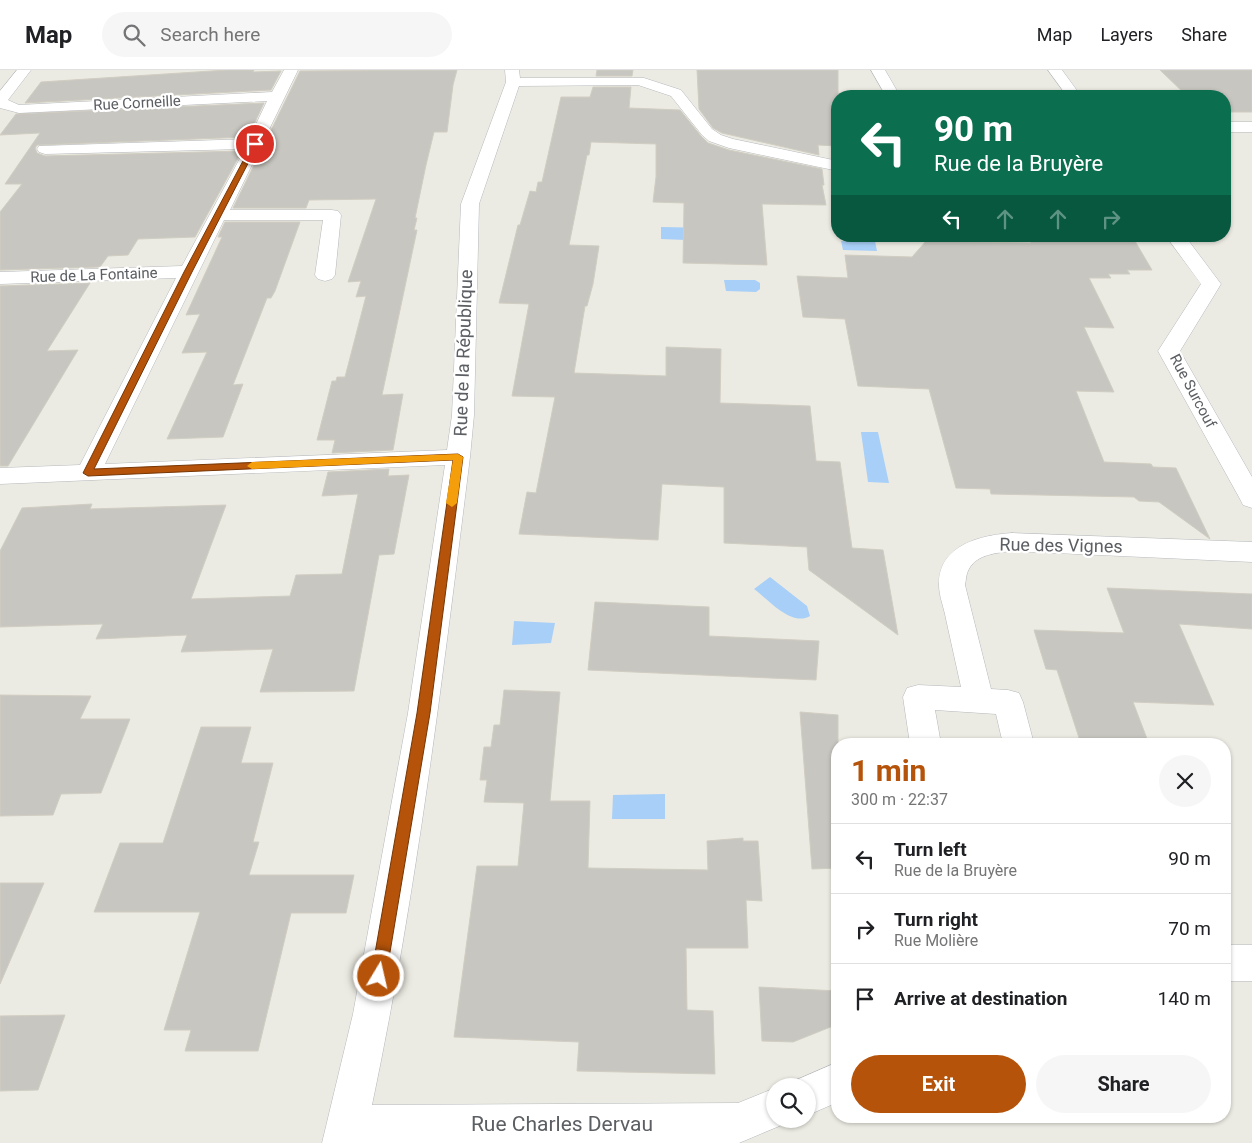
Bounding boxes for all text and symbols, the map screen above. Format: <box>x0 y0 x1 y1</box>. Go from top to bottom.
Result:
search box <box>102 12 452 57</box>
text: Map <box>25 21 72 49</box>
icon: search <box>120 21 148 49</box>
text: Search here <box>160 23 260 46</box>
text: Map <box>1037 24 1072 45</box>
text: Layers <box>1100 24 1153 45</box>
text: Share <box>1181 24 1227 45</box>
street label: Rue Corneille <box>93 92 181 114</box>
text: 90 m <box>934 109 1013 150</box>
icon: left <box>851 110 916 175</box>
pin <box>234 123 276 165</box>
icon: arrive <box>241 130 269 158</box>
text: Rue de la Bruyère <box>934 151 1103 176</box>
icon: left <box>938 205 966 233</box>
icon: ahead <box>991 205 1019 233</box>
icon: ahead <box>1044 205 1072 233</box>
icon: right <box>1097 205 1125 233</box>
street label: Rue de La Fontaine <box>30 264 158 286</box>
street label: Rue de la République <box>450 269 476 437</box>
street label: Rue Surcouf <box>1166 351 1220 432</box>
street label: Rue des Vignes <box>999 533 1123 557</box>
text: 1 min <box>851 753 926 788</box>
button: close <box>1159 755 1211 807</box>
text: 300 m · 22:37 <box>851 790 948 809</box>
text: Turn left <box>894 838 967 861</box>
icon: left <box>851 845 879 873</box>
text: 90 m <box>1168 847 1211 870</box>
text: Rue de la Bruyère <box>894 861 1017 880</box>
text: Turn right <box>894 908 978 931</box>
icon: right <box>851 915 879 943</box>
text: 70 m <box>1168 917 1211 940</box>
text: Rue Molière <box>894 931 978 950</box>
position arrow <box>352 949 404 1001</box>
icon: arrive <box>851 985 879 1013</box>
text: Arrive at destination <box>894 987 1067 1010</box>
text: 140 m <box>1158 987 1211 1010</box>
button: Exit <box>851 1055 1026 1113</box>
button: Share <box>1036 1055 1211 1113</box>
map controls <box>766 1078 816 1128</box>
button: search <box>766 1078 816 1128</box>
street label: Rue Charles Dervau <box>471 1112 653 1136</box>

